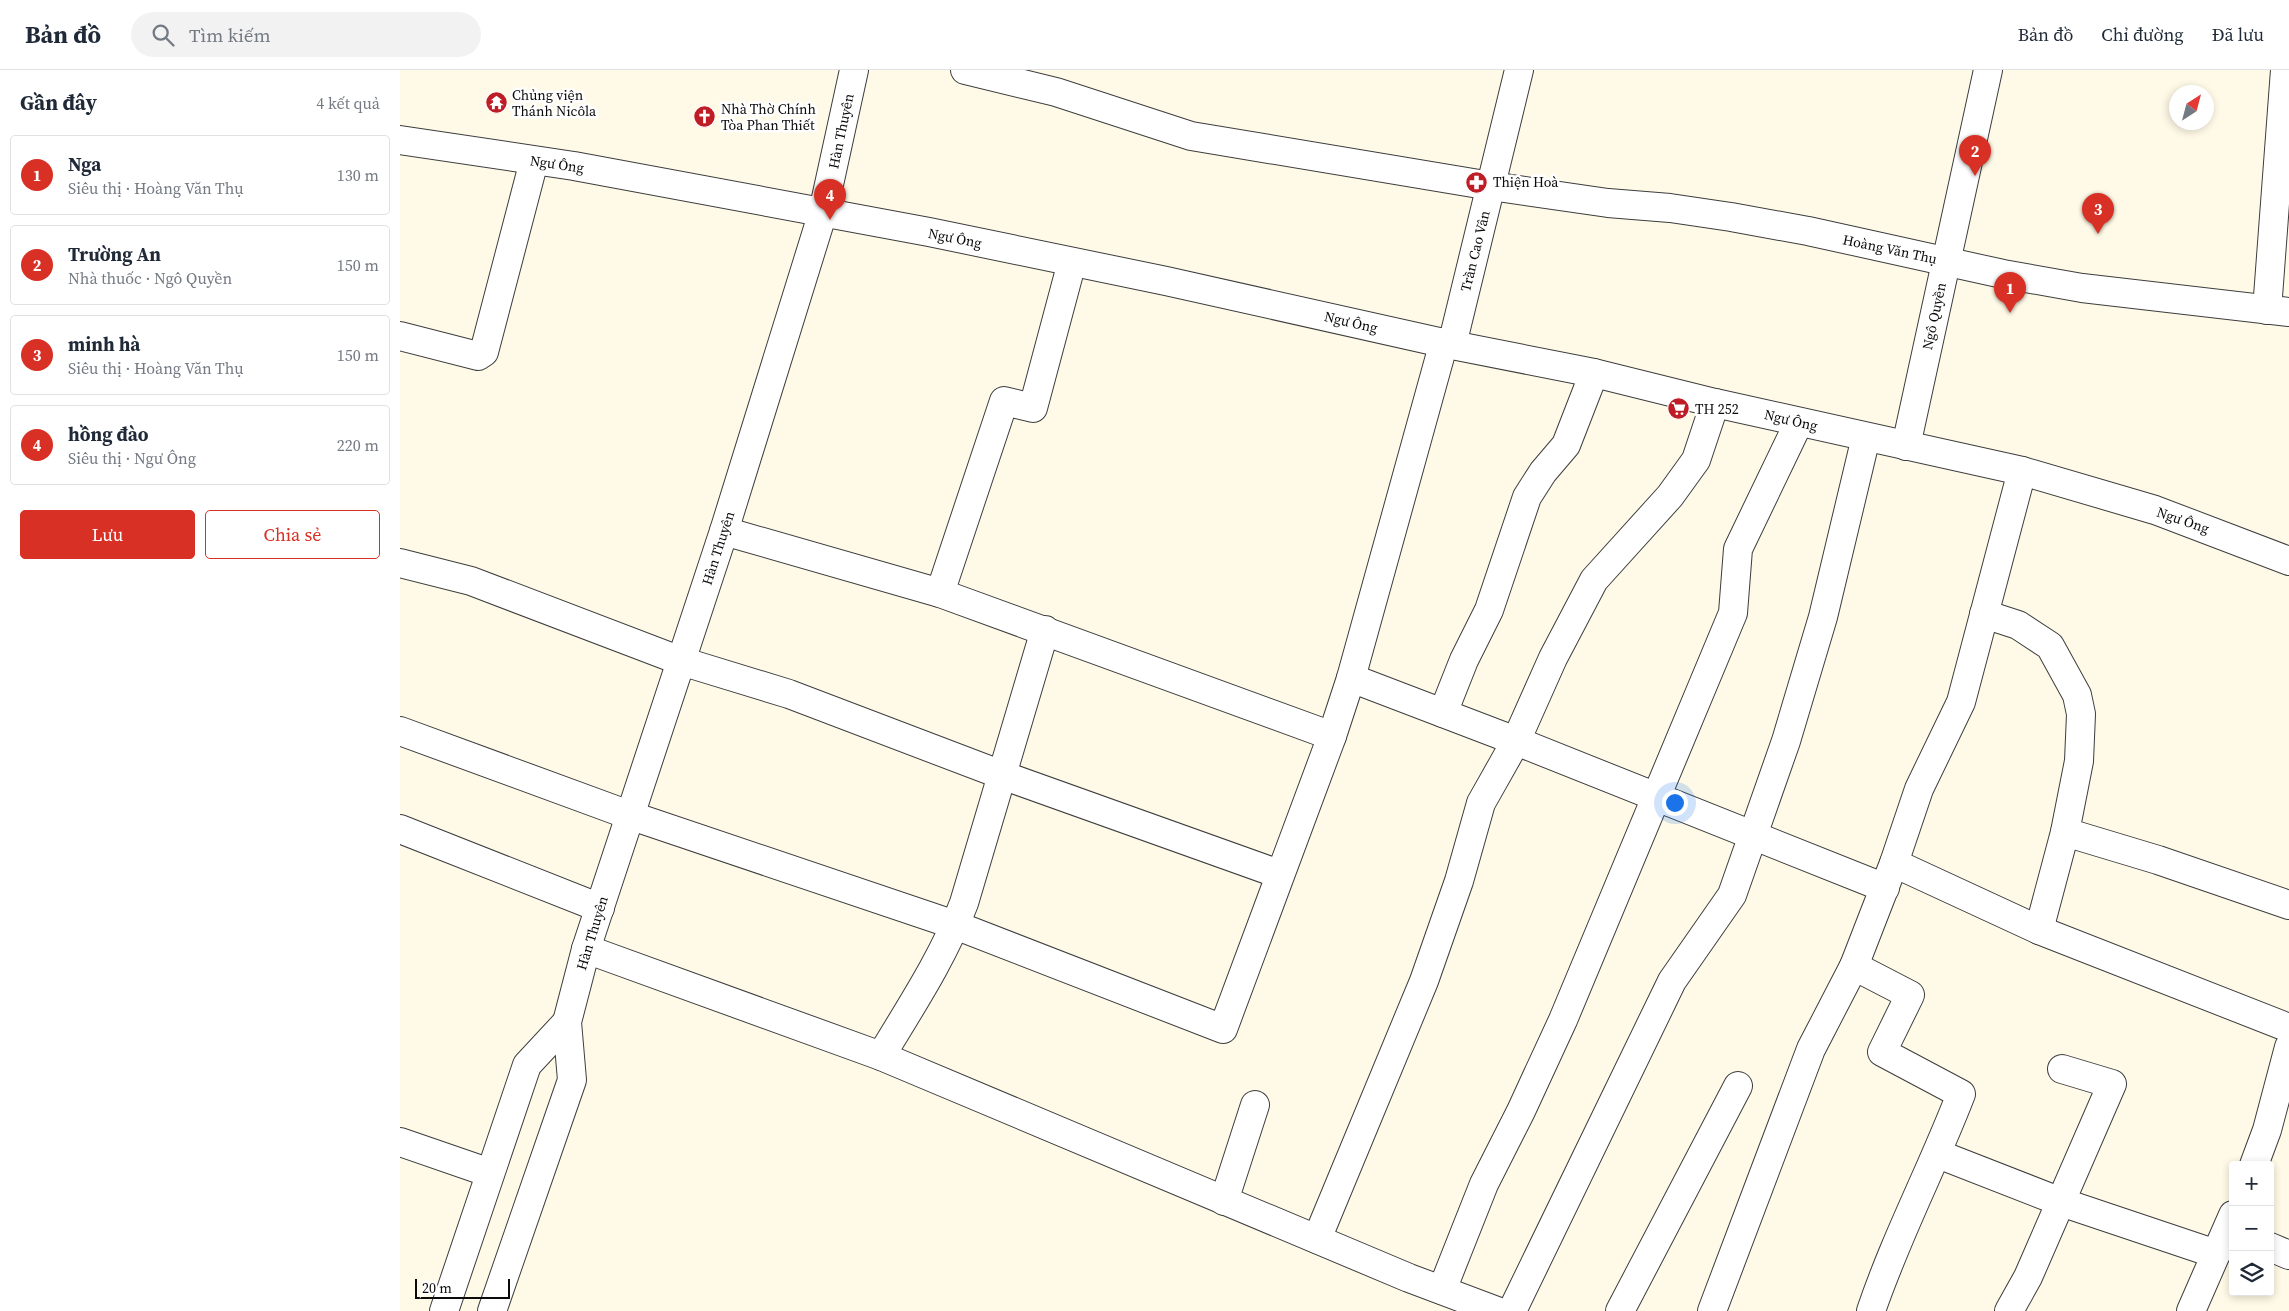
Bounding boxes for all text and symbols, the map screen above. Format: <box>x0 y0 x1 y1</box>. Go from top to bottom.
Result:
search box <box>131 12 481 57</box>
text: Bản đồ <box>25 18 101 51</box>
icon: search <box>149 21 177 49</box>
text: Tìm kiếm <box>189 22 271 48</box>
text: Bản đồ <box>2018 22 2073 47</box>
text: Chỉ đường <box>2101 22 2184 47</box>
text: Đã lưu <box>2212 22 2264 47</box>
place label: Chủng viện Thánh Nicôla <box>512 85 597 121</box>
north arrow <box>2169 85 2214 130</box>
text: Gần đây <box>20 88 97 117</box>
temple icon: Chủng viện Thánh Nicôla <box>484 91 508 115</box>
street label: Hàn Thuyên <box>823 91 859 170</box>
text: 4 kết quả <box>316 92 380 114</box>
place label: Nhà Thờ Chính Tòa Phan Thiết <box>721 99 816 135</box>
church icon: Nhà Thờ Chính Tòa Phan Thiết <box>693 105 717 129</box>
pin: 2 <box>1959 135 1991 176</box>
street label: Ngư Ông <box>529 150 585 178</box>
text: Nga <box>68 151 101 177</box>
text: 1 <box>33 164 41 186</box>
text: 130 m <box>337 164 379 186</box>
pharmacy icon: Thiện Hoà <box>1465 170 1489 194</box>
place label: Thiện Hoà <box>1493 172 1559 192</box>
text: Siêu thị · Hoàng Văn Thụ <box>68 177 244 199</box>
pin: 4 <box>814 179 846 220</box>
pin: 3 <box>2082 193 2114 234</box>
street label: Trần Cao Vân <box>1455 208 1495 294</box>
street label: Ngư Ông <box>926 223 984 253</box>
street label: Hoàng Văn Thụ <box>1841 229 1939 269</box>
text: Trường An <box>68 241 161 267</box>
text: 2 <box>33 254 41 276</box>
text: 150 m <box>337 254 379 276</box>
text: Nhà thuốc · Ngô Quyền <box>68 267 232 289</box>
pin: 1 <box>1994 272 2026 313</box>
street label: Ngô Quyền <box>1917 280 1951 352</box>
street label: Ngư Ông <box>1322 306 1380 338</box>
text: minh hà <box>68 331 140 357</box>
text: 3 <box>33 344 41 366</box>
text: 150 m <box>337 344 379 366</box>
text: Siêu thị · Hoàng Văn Thụ <box>68 357 244 379</box>
supermarket icon: TH 252 <box>1667 397 1691 421</box>
place label: TH 252 <box>1695 399 1739 419</box>
street label: Ngư Ông <box>1762 404 1820 436</box>
text: hồng đào <box>68 421 148 447</box>
text: 4 <box>33 434 41 456</box>
text: 220 m <box>337 434 379 456</box>
text: Siêu thị · Ngư Ông <box>68 447 196 469</box>
street label: Ngư Ông <box>2154 502 2212 538</box>
street label: Hàn Thuyên <box>697 508 739 587</box>
button: Lưu <box>20 510 195 559</box>
button: Chia sẻ <box>205 510 380 559</box>
your location <box>1662 790 1688 816</box>
street label: Hàn Thuyên <box>571 893 613 972</box>
map controls <box>2229 1161 2274 1296</box>
button: + <box>2229 1161 2274 1206</box>
button: − <box>2229 1206 2274 1251</box>
button: layers <box>2229 1251 2274 1296</box>
scale bar <box>415 1276 510 1299</box>
text: 20 m <box>422 1278 452 1298</box>

